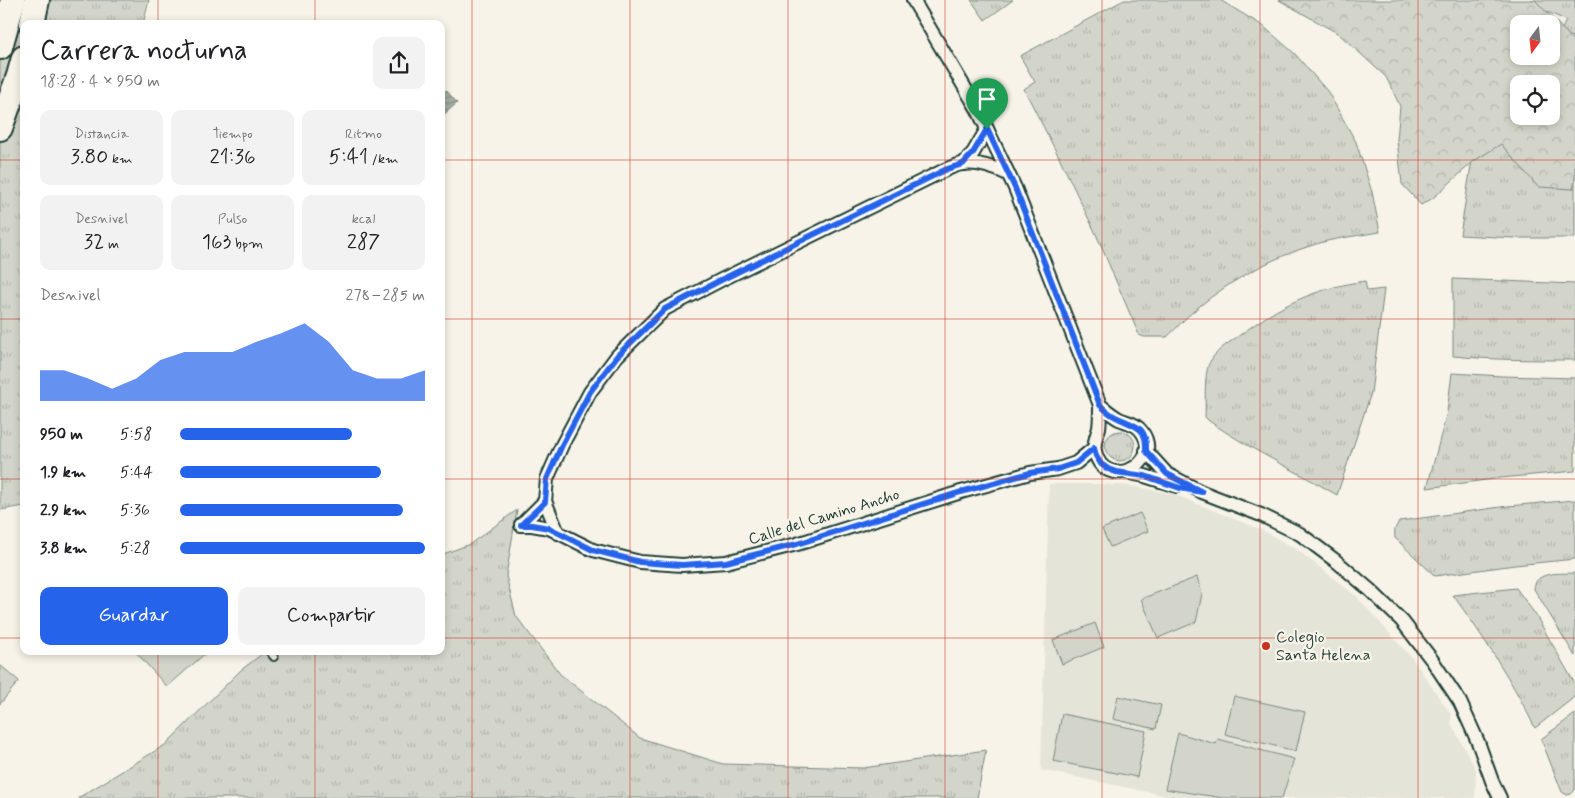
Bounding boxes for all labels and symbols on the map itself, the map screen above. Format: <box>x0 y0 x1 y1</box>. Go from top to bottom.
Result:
north arrow <box>1510 15 1560 65</box>
pin <box>966 78 1008 129</box>
street label: Calle del Camino Ancho <box>746 484 902 550</box>
place label: Colegio Santa Helena <box>1276 627 1371 666</box>
marker: Colegio Santa Helena <box>1260 640 1272 652</box>

